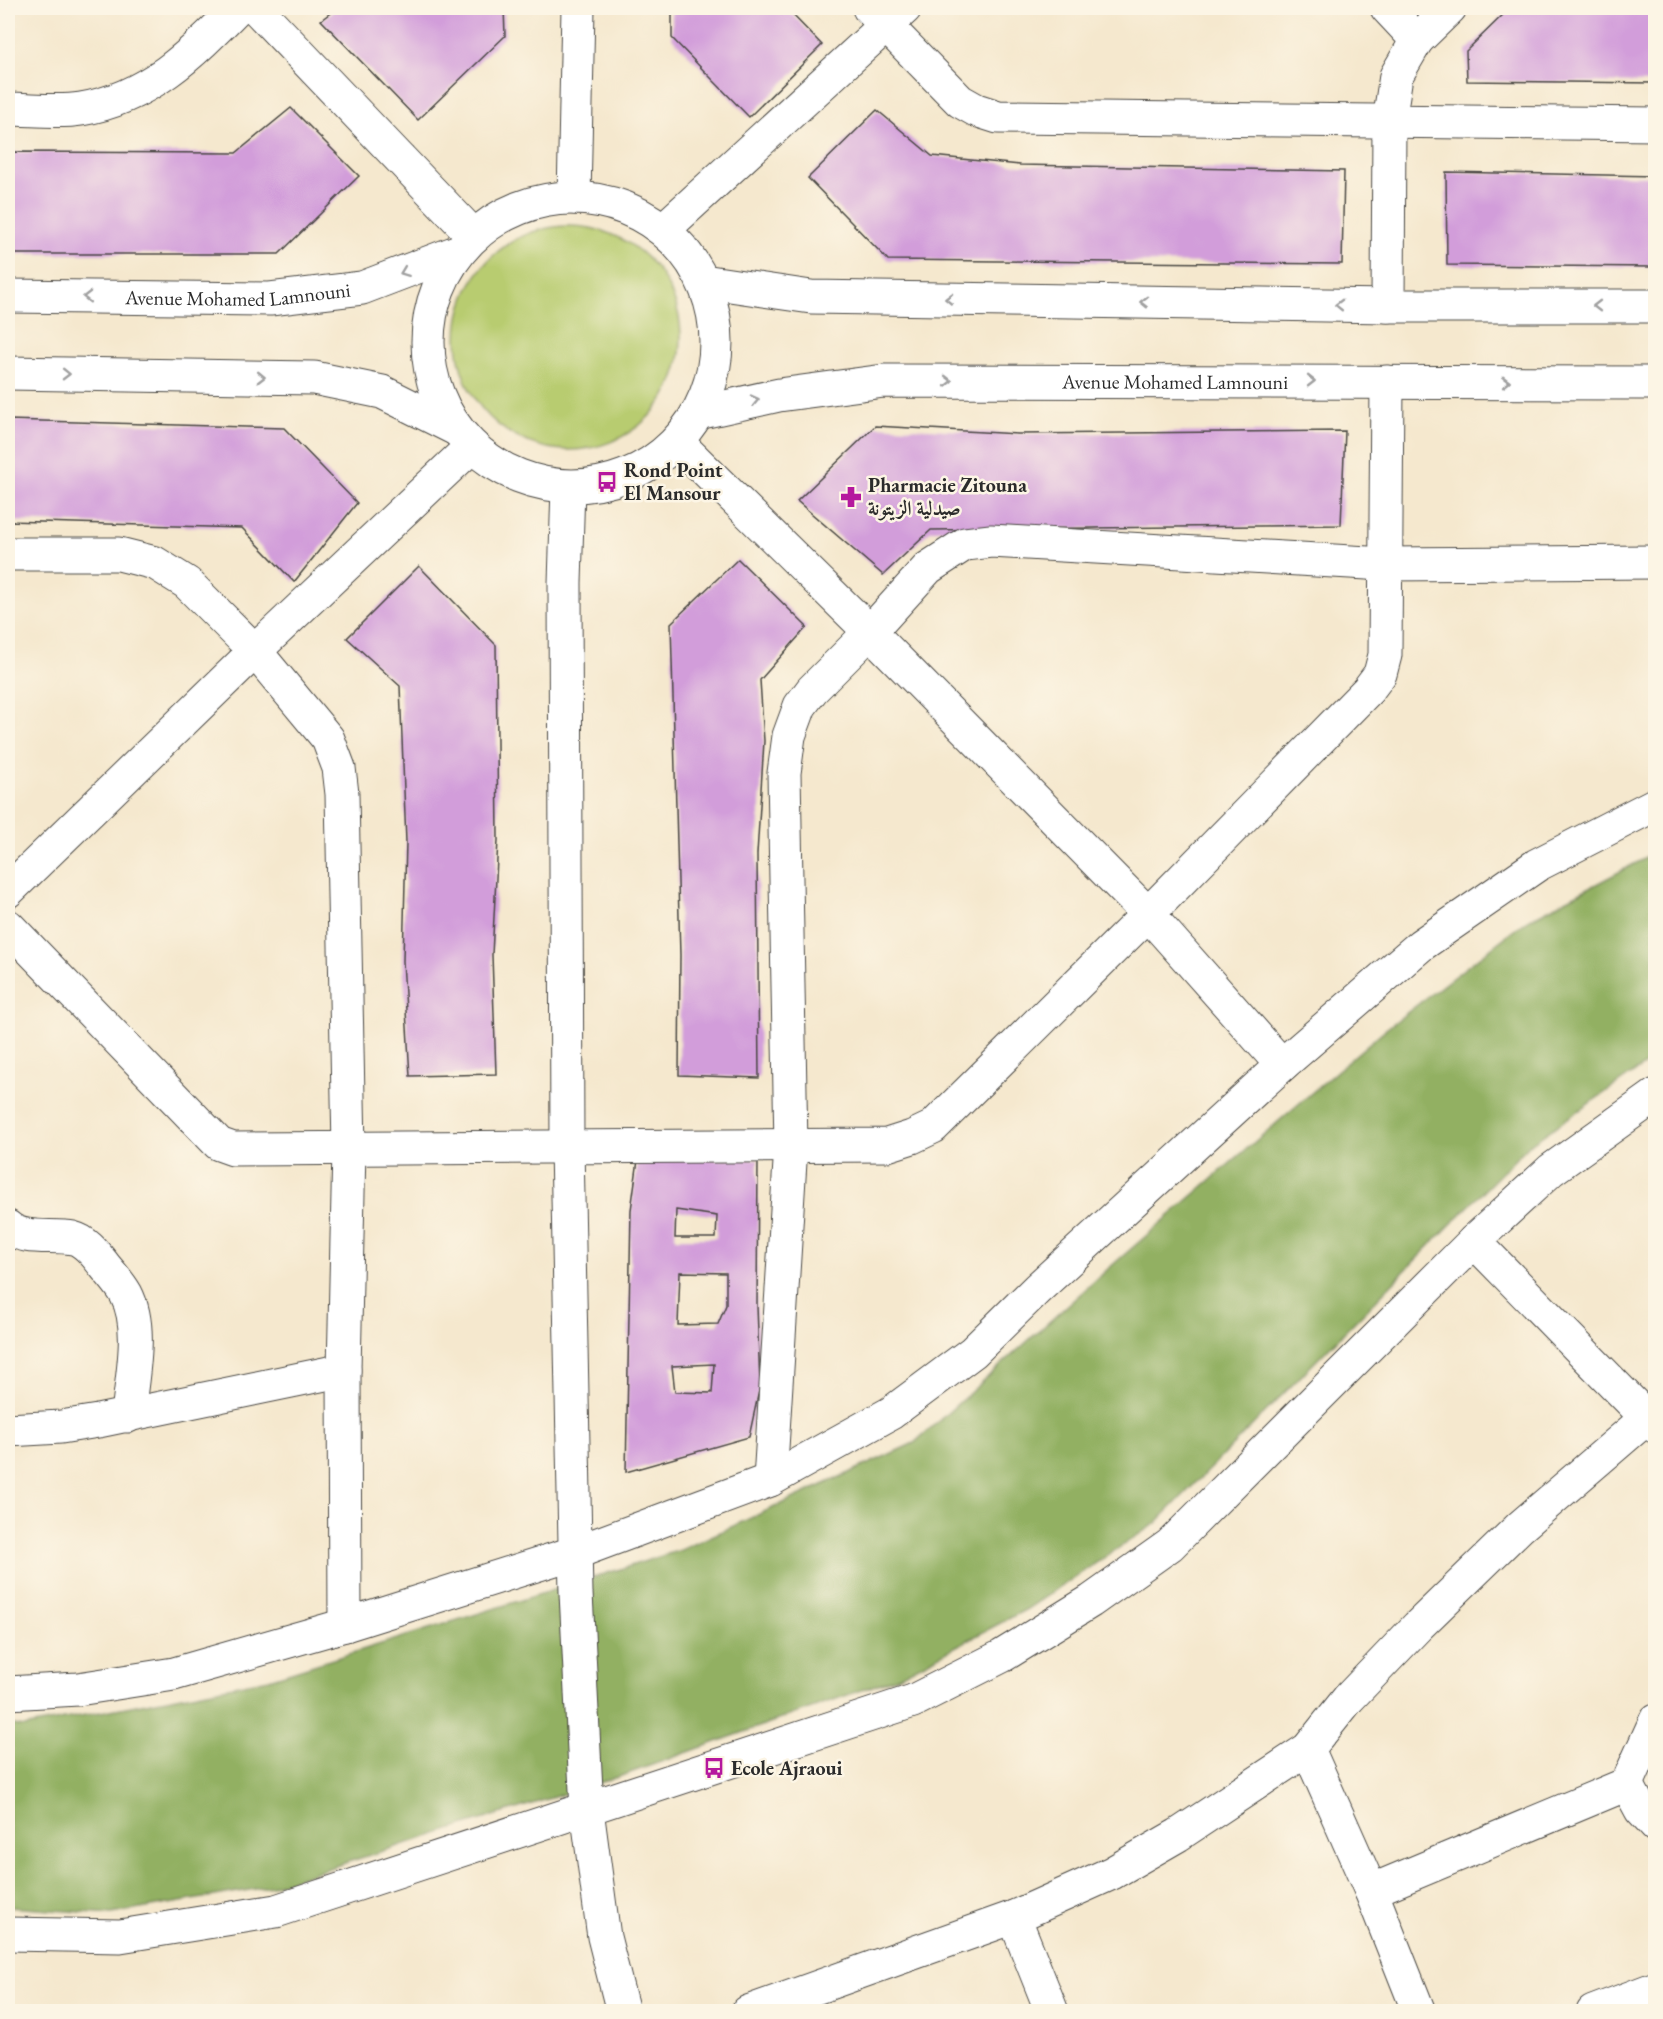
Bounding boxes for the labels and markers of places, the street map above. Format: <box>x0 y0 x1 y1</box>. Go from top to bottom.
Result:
place label: Rond Point El Mansour <box>624 457 723 506</box>
bus stop icon: Rond Point El Mansour <box>595 470 619 494</box>
place label: Pharmacie Zitouna صيدلية الزيتونة <box>868 472 1027 521</box>
pharmacy icon: Pharmacie Zitouna صيدلية الزيتونة <box>839 485 863 509</box>
place label: Ecole Ajraoui <box>731 1755 843 1781</box>
bus stop icon: Ecole Ajraoui <box>702 1756 726 1780</box>

